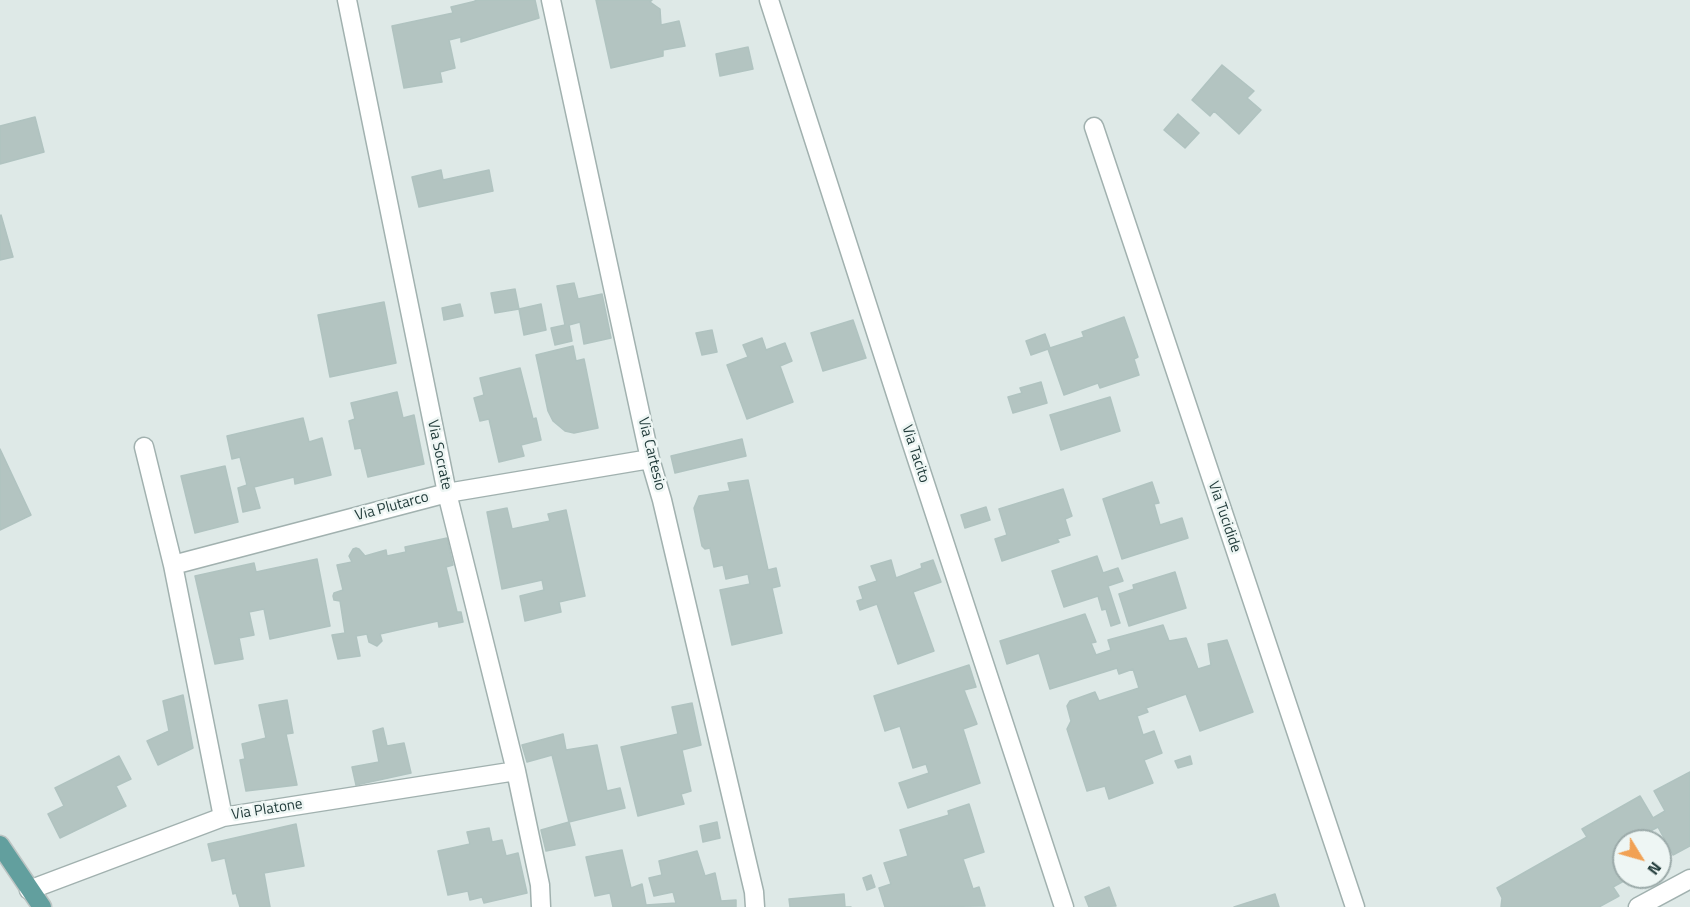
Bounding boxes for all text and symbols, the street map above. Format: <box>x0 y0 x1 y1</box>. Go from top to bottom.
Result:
street label: Via Cartesio <box>633 416 669 492</box>
street label: Via Socrate <box>423 418 455 492</box>
street label: Via Tacito <box>897 423 933 485</box>
street label: Via Tucidide <box>1203 479 1245 555</box>
street label: Via Plutarco <box>353 489 431 525</box>
street label: Via Platone <box>230 796 304 824</box>
north arrow <box>1612 829 1672 889</box>
text: N <box>1642 857 1668 880</box>

